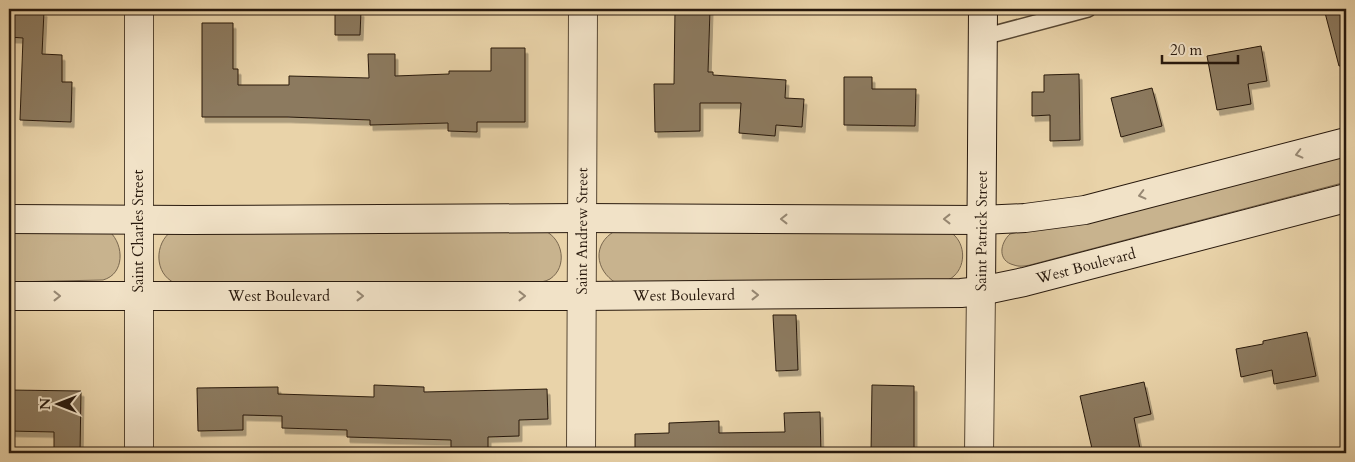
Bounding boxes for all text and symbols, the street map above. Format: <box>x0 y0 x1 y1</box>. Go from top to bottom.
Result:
scale bar <box>1162 32 1239 64</box>
text: 20 m <box>1170 40 1202 60</box>
one-way arrow <box>1296 149 1304 159</box>
street label: Saint Andrew Street <box>572 167 592 295</box>
street label: Saint Charles Street <box>128 169 148 292</box>
street label: Saint Patrick Street <box>971 170 992 291</box>
one-way arrow <box>1137 189 1146 200</box>
one-way arrow <box>780 214 788 224</box>
one-way arrow <box>942 214 950 225</box>
street label: West Boulevard <box>1033 243 1138 289</box>
street label: West Boulevard <box>632 285 735 306</box>
street label: West Boulevard <box>227 286 330 306</box>
one-way arrow <box>752 290 759 300</box>
one-way arrow <box>54 291 62 301</box>
one-way arrow <box>356 291 364 301</box>
one-way arrow <box>519 291 527 301</box>
north arrow <box>32 380 82 430</box>
text: N <box>36 398 55 410</box>

